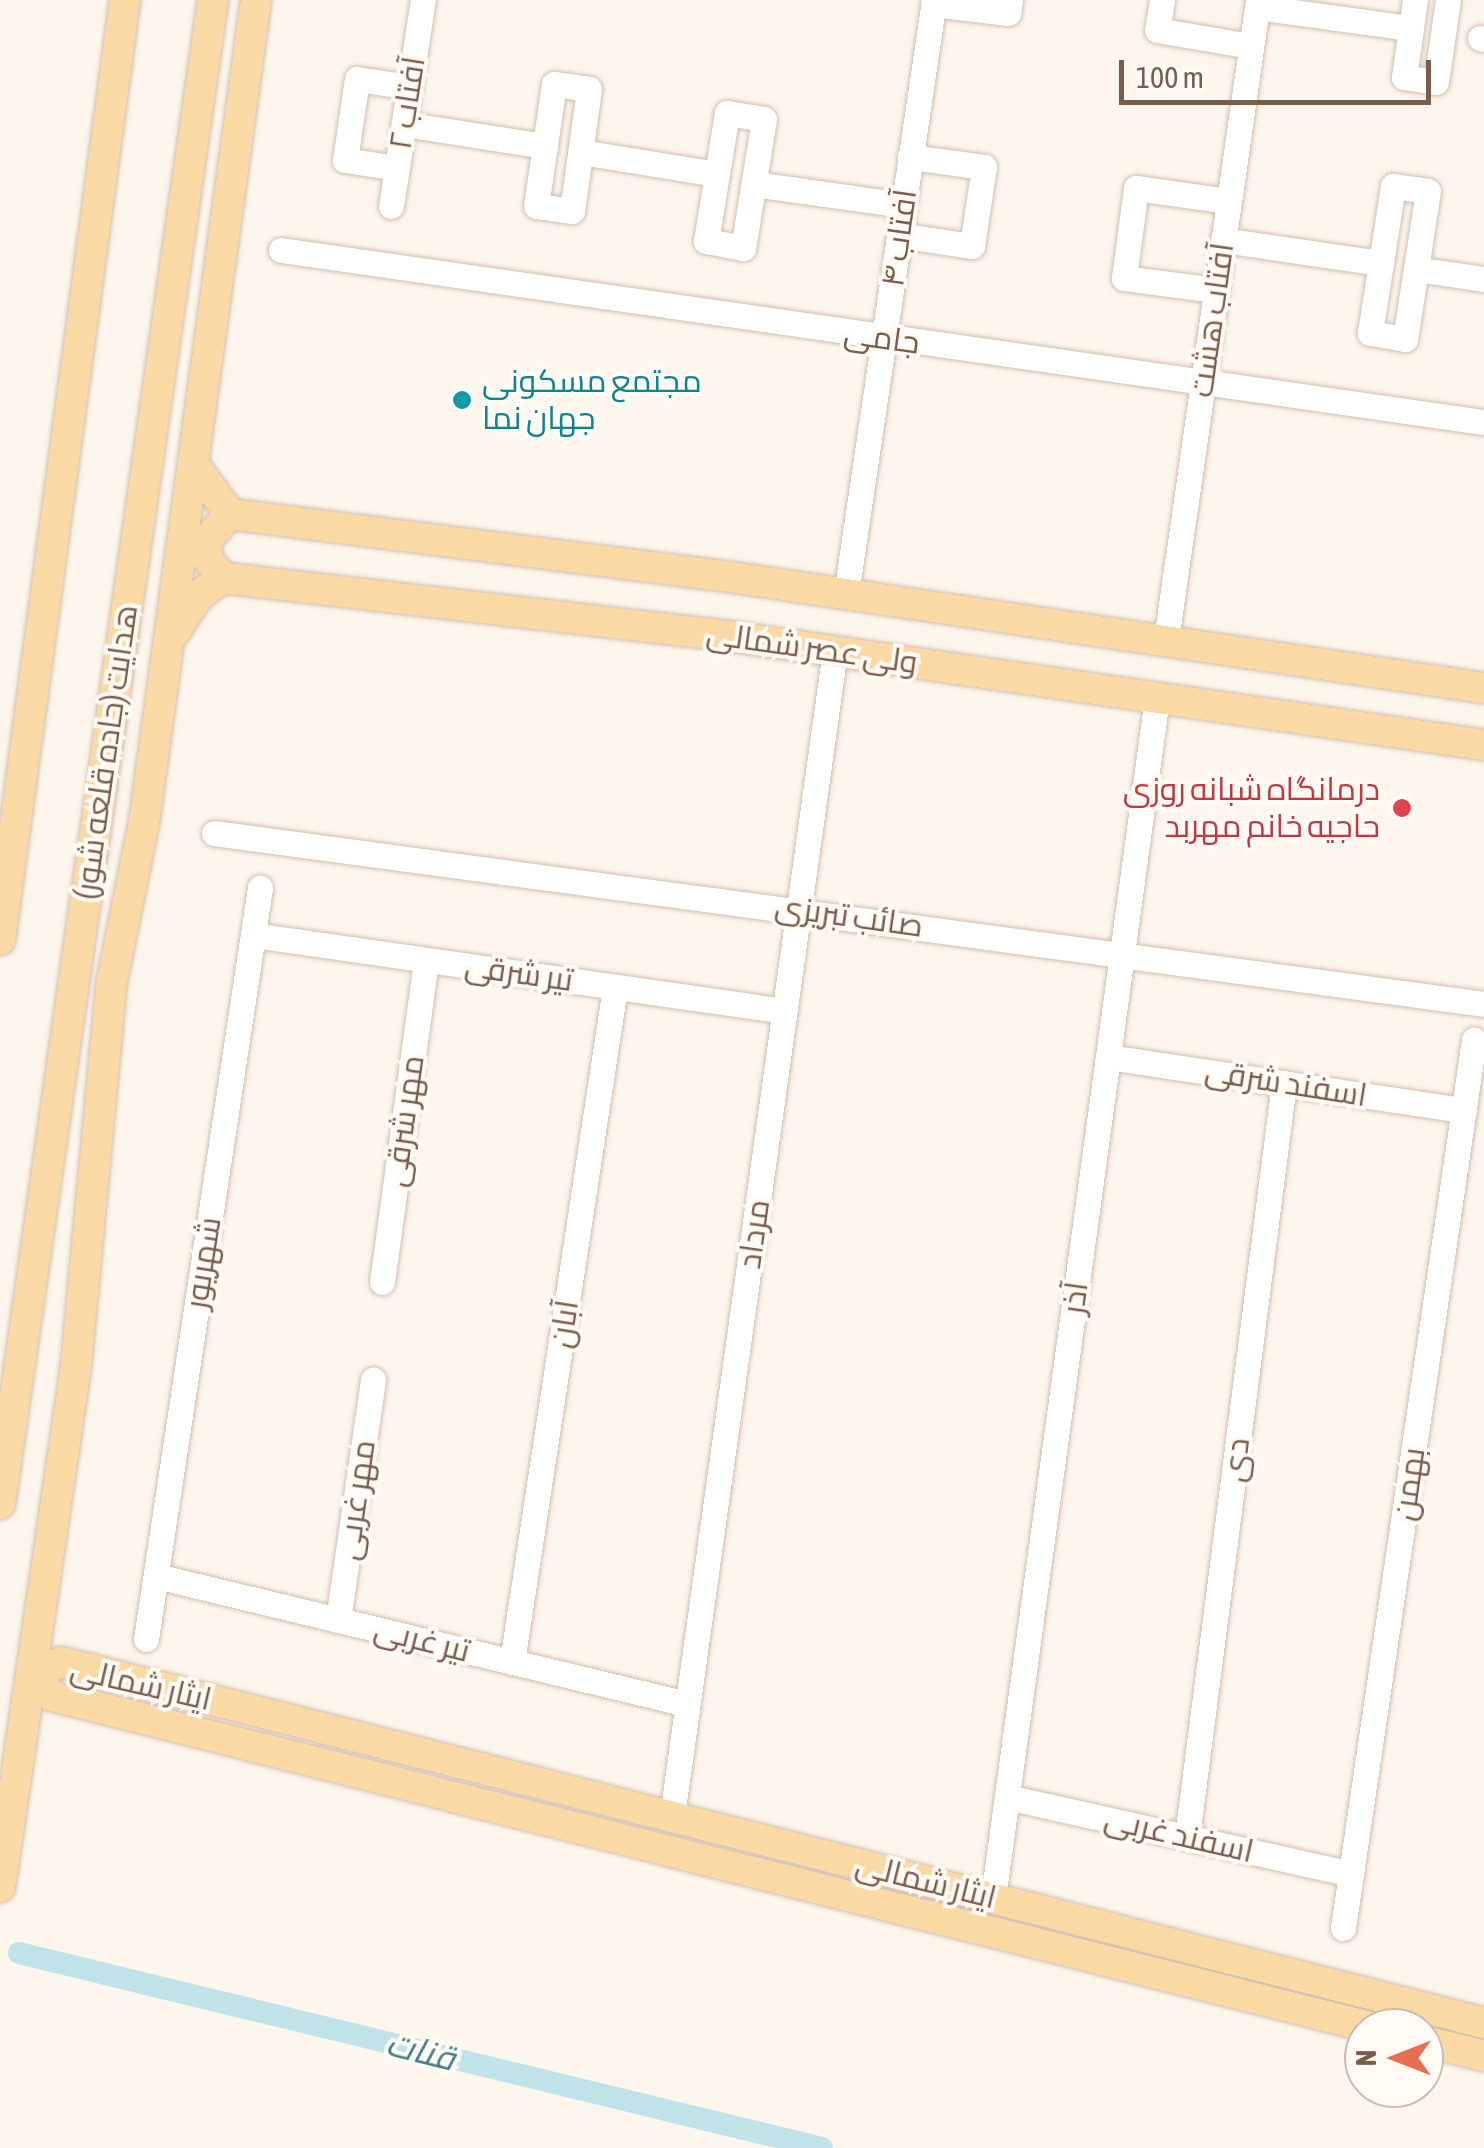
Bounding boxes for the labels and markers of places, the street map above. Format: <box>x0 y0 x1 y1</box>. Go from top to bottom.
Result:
place label: مجتمع مسکونی جهان نما <box>482 363 702 438</box>
marker: مجتمع مسکونی جهان نما <box>451 389 473 411</box>
place label: درمانگاه شبانه‌ روزی حاجیه‌ خانم مهربد <box>1123 771 1380 846</box>
marker: درمانگاه شبانه‌ روزی حاجیه‌ خانم مهربد <box>1389 795 1415 821</box>

